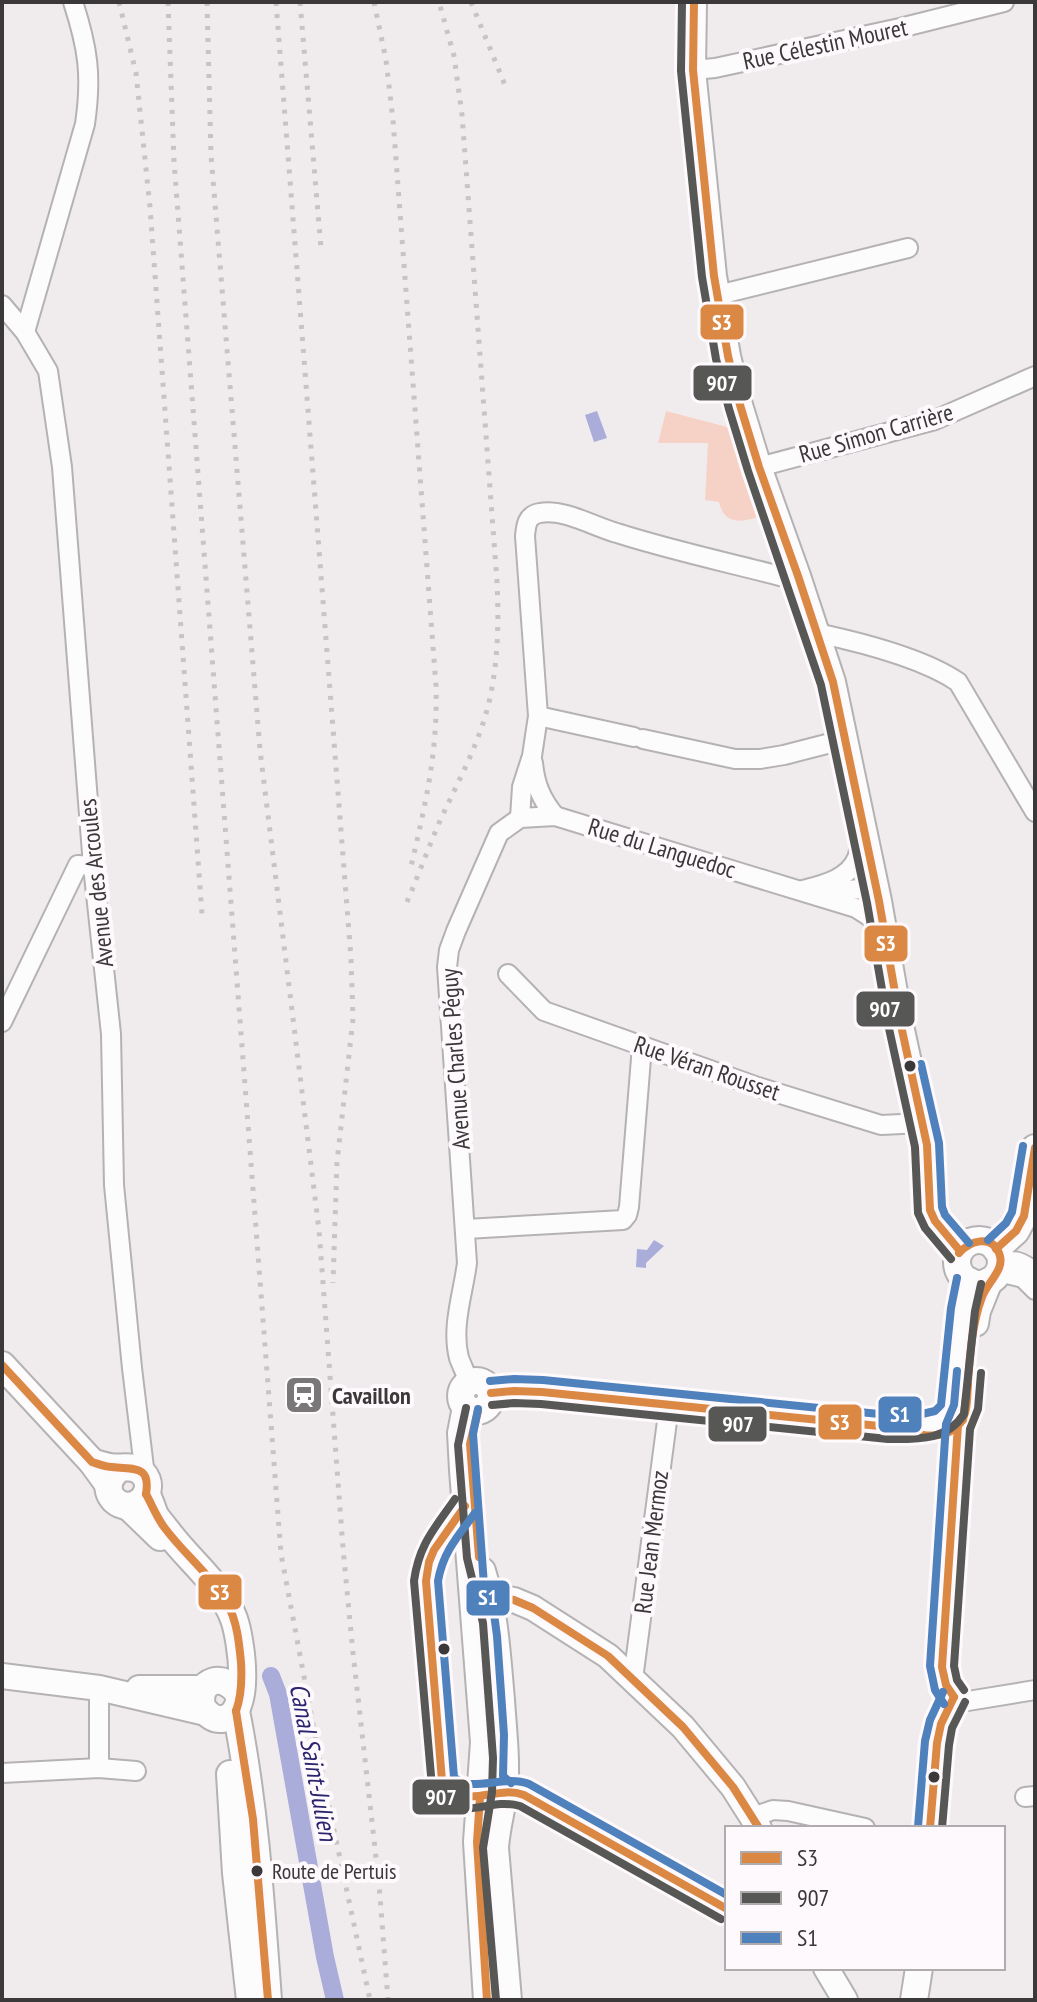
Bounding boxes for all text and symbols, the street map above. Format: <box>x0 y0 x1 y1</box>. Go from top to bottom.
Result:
street label: Rue Célestin Mouret <box>740 11 910 77</box>
line badge: S3 <box>699 303 745 341</box>
text: S3 <box>712 308 732 336</box>
line badge: 907 <box>692 364 753 402</box>
text: 907 <box>706 369 738 397</box>
street label: Rue Simon Carrière <box>795 396 957 470</box>
street label: Avenue des Arcoules <box>72 797 120 969</box>
street label: Rue du Languedoc <box>585 811 740 885</box>
line badge: S3 <box>863 924 909 963</box>
text: S3 <box>876 929 896 957</box>
street label: Avenue Charles Péguy <box>433 967 477 1151</box>
line badge: 907 <box>855 990 916 1028</box>
text: 907 <box>869 995 901 1023</box>
street label: Rue Véran Rousset <box>630 1029 784 1108</box>
unlabelled marker <box>902 1058 918 1074</box>
station icon: Cavaillon <box>283 1374 325 1416</box>
place label: Cavaillon <box>332 1380 411 1411</box>
line badge: S1 <box>877 1395 923 1434</box>
text: S1 <box>890 1400 910 1428</box>
line badge: S3 <box>817 1403 863 1441</box>
line badge: 907 <box>707 1405 768 1443</box>
text: S3 <box>830 1408 850 1436</box>
text: 907 <box>722 1410 754 1438</box>
street label: Rue Jean Mermoz <box>627 1469 675 1615</box>
line badge: S3 <box>197 1573 243 1611</box>
text: S3 <box>210 1578 230 1606</box>
line badge: S1 <box>465 1579 511 1617</box>
text: S1 <box>478 1583 498 1611</box>
unlabelled marker <box>436 1641 452 1657</box>
water label: Canal Saint-Julien <box>283 1681 346 1845</box>
unlabelled marker <box>926 1769 942 1785</box>
line badge: 907 <box>411 1778 471 1816</box>
text: 907 <box>425 1783 457 1811</box>
legend <box>725 1826 1005 1970</box>
text: S3 <box>797 1842 818 1873</box>
place label: Route de Pertuis <box>272 1857 396 1885</box>
marker: Route de Pertuis <box>249 1863 265 1879</box>
text: 907 <box>797 1882 829 1913</box>
text: S1 <box>797 1922 818 1953</box>

